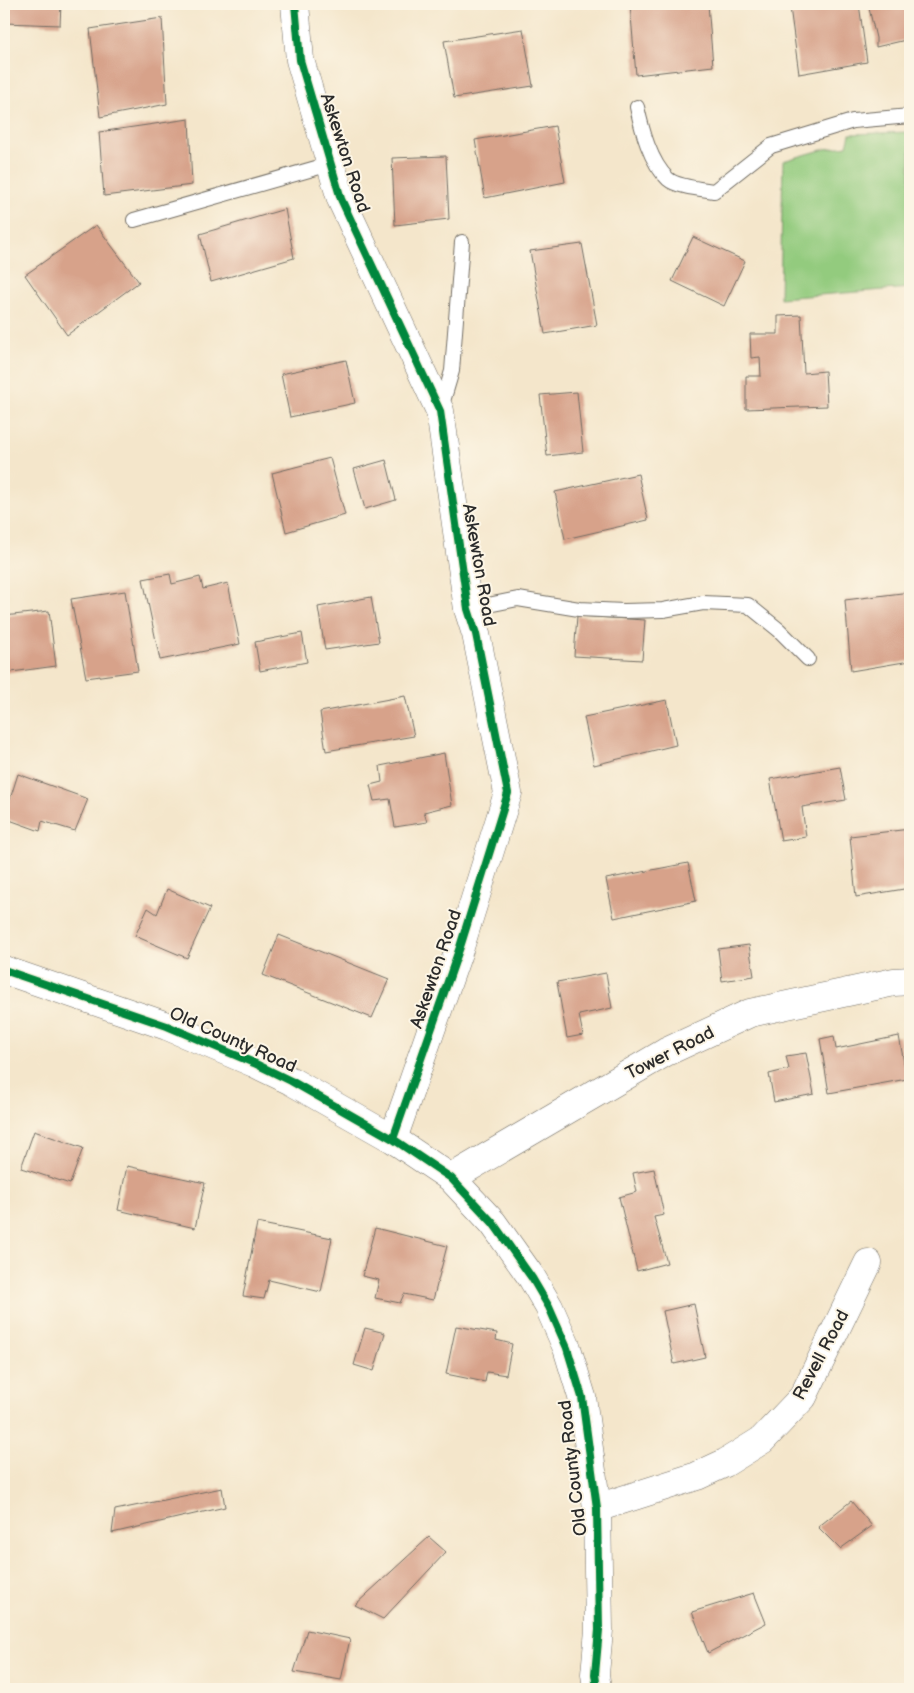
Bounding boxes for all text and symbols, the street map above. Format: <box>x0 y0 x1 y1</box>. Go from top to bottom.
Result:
street label: Askewton Road <box>316 91 374 215</box>
street label: Askewton Road <box>458 502 500 628</box>
street label: Askewton Road <box>406 907 466 1031</box>
street label: Old County Road <box>166 1003 300 1077</box>
street label: Tower Road <box>622 1022 718 1084</box>
street label: Revell Road <box>789 1306 853 1404</box>
street label: Old County Road <box>554 1399 592 1537</box>

